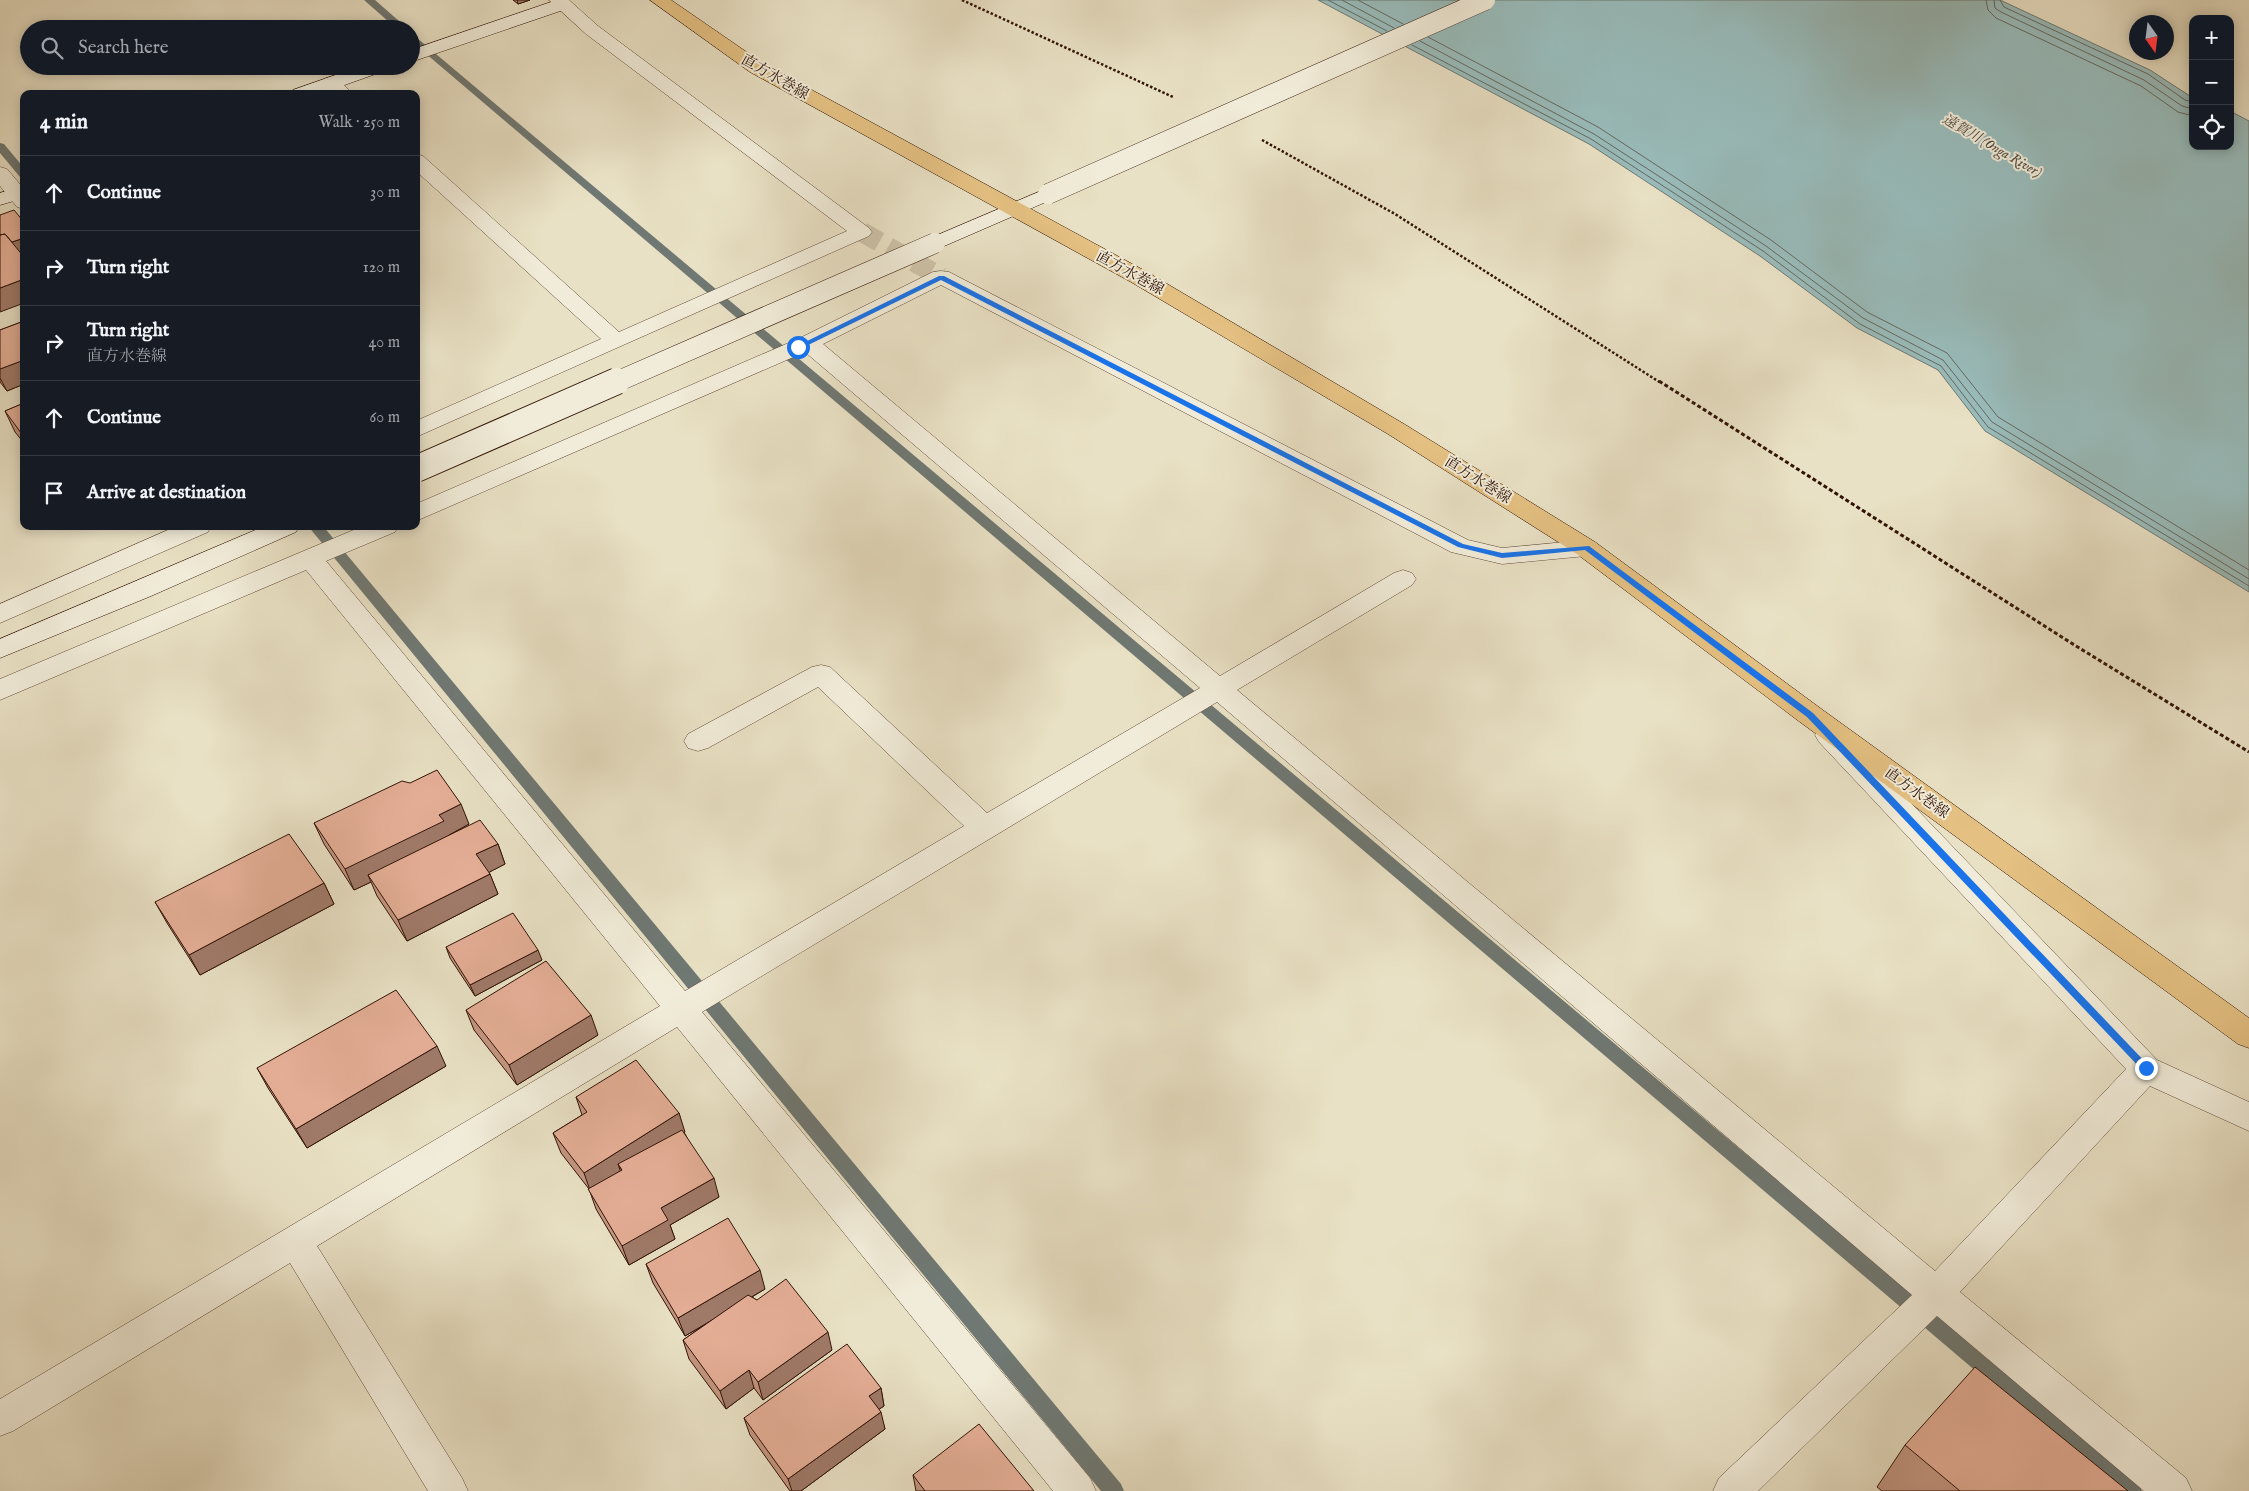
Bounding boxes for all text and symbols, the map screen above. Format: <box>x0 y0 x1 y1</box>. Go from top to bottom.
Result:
north arrow <box>2129 15 2174 60</box>
map controls <box>2189 15 2234 150</box>
button: + <box>2189 15 2234 60</box>
search box <box>20 20 420 75</box>
icon: search <box>38 34 66 62</box>
text: Search here <box>78 36 169 60</box>
street label: 直方水巻線 <box>738 50 812 104</box>
button: − <box>2189 60 2234 105</box>
button: locate <box>2189 105 2234 150</box>
text: 4 min <box>40 109 88 136</box>
water label: 遠賀川 (Onga River) <box>1939 110 2045 183</box>
text: Walk · 250 m <box>318 113 400 133</box>
icon: ahead <box>40 179 68 207</box>
text: Continue <box>87 181 161 205</box>
text: 30 m <box>370 183 400 203</box>
street label: 直方水巻線 <box>1093 247 1167 299</box>
icon: right <box>40 254 68 282</box>
text: Turn right <box>87 256 169 280</box>
text: 120 m <box>363 258 400 278</box>
text: Turn right <box>87 319 169 343</box>
icon: right <box>40 329 68 357</box>
text: 40 m <box>368 333 400 353</box>
route start <box>787 336 810 359</box>
text: 直方水巻線 <box>87 347 167 367</box>
icon: ahead <box>40 404 68 432</box>
text: Continue <box>87 406 161 430</box>
text: 60 m <box>370 408 400 428</box>
street label: 直方水巻線 <box>1441 452 1515 508</box>
icon: arrive <box>40 479 68 507</box>
text: Arrive at destination <box>87 481 246 505</box>
street label: 直方水巻線 <box>1881 763 1953 823</box>
route end <box>2135 1057 2158 1080</box>

